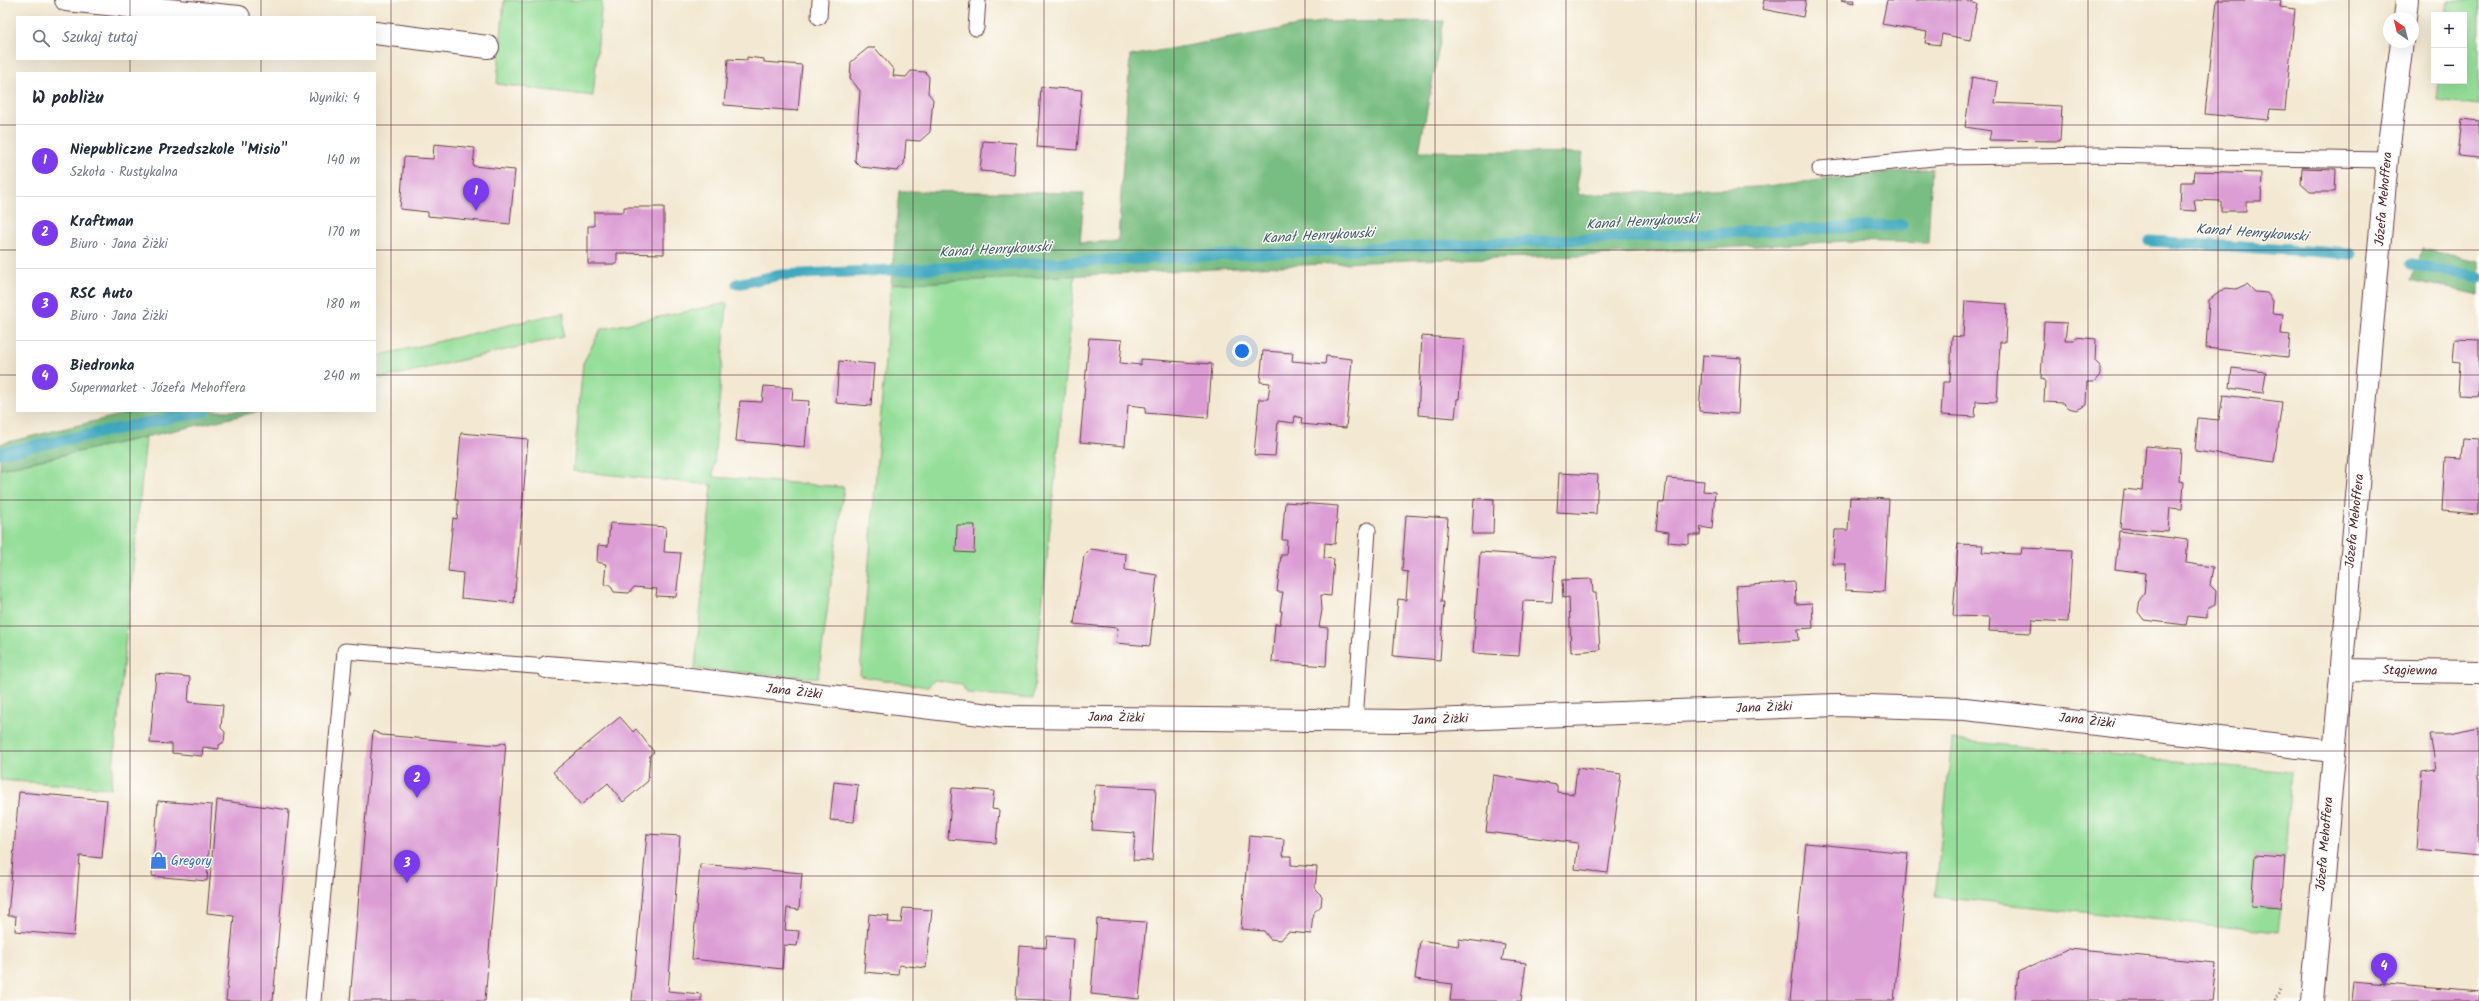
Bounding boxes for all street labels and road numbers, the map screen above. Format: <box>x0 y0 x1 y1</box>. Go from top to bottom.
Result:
street label: Józefa Mehoffera <box>2369 151 2399 247</box>
street label: Józefa Mehoffera <box>2340 473 2370 569</box>
street label: Stągiewna <box>2382 660 2438 682</box>
street label: Jana Żiżki <box>765 679 824 705</box>
street label: Jana Żiżki <box>1735 696 1793 719</box>
street label: Jana Żiżki <box>1088 707 1145 729</box>
street label: Jana Żiżki <box>1411 708 1469 731</box>
street label: Jana Żiżki <box>2058 708 2117 734</box>
street label: Józefa Mehoffera <box>2310 796 2340 892</box>

